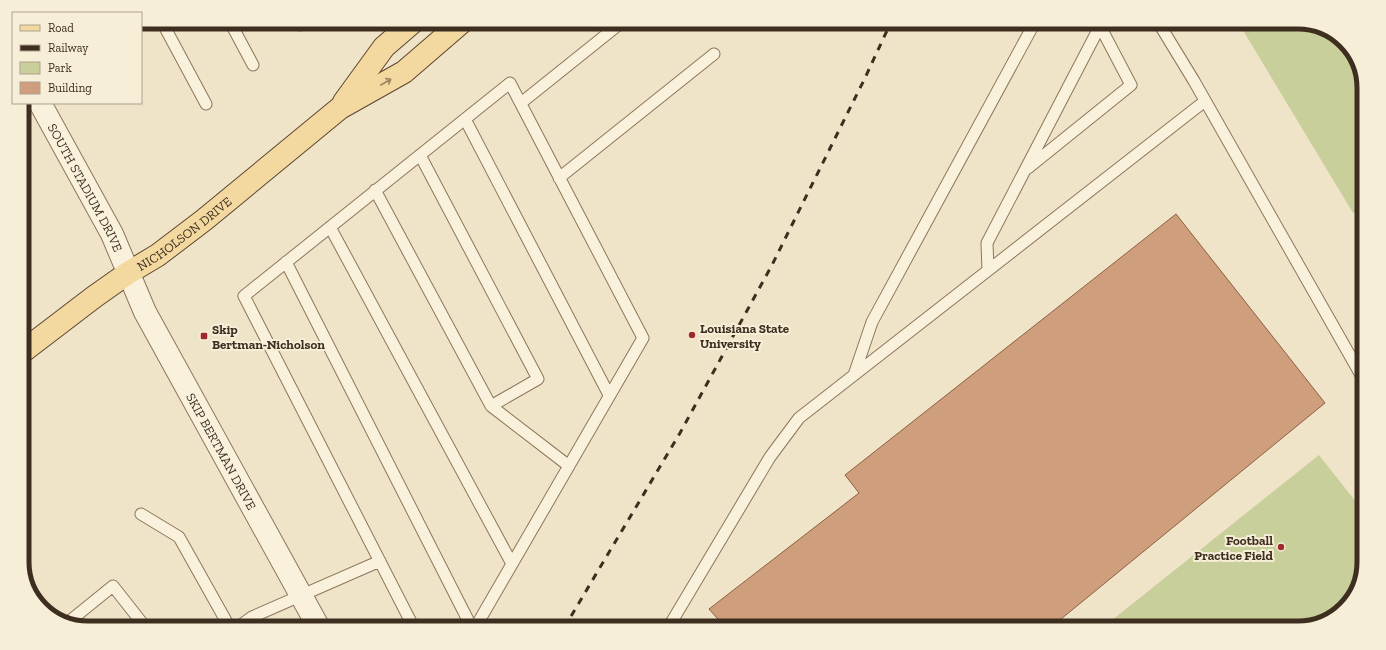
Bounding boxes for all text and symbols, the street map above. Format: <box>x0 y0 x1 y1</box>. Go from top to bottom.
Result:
legend <box>12 12 142 104</box>
text: Road <box>48 21 74 35</box>
text: Railway <box>48 41 89 55</box>
text: Park <box>48 61 73 75</box>
one-way arrow <box>380 78 392 86</box>
text: Building <box>48 81 92 95</box>
street label: SOUTH STADIUM DRIVE <box>45 121 126 254</box>
street label: NICHOLSON DRIVE <box>134 193 235 273</box>
place label: Louisiana State University <box>700 321 790 351</box>
place label: Skip Bertman-Nicholson <box>212 322 325 352</box>
marker: Louisiana State University <box>687 330 697 340</box>
marker: Skip Bertman-Nicholson <box>199 331 209 341</box>
street label: SKIP BERTMAN DRIVE <box>183 390 260 512</box>
place label: Football Practice Field <box>1194 533 1274 563</box>
marker: Football Practice Field <box>1276 542 1286 552</box>

